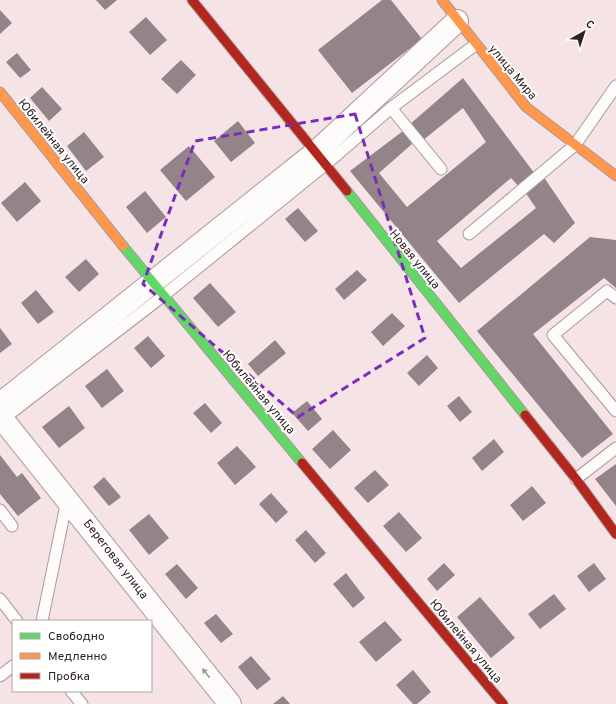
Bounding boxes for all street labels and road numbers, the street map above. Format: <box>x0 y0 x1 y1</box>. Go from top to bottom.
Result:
street label: улица Мира <box>484 42 540 104</box>
street label: Юбилейная улица <box>14 96 93 188</box>
street label: Новая улица <box>385 226 443 293</box>
street label: Юбилейная улица <box>218 347 298 438</box>
street label: Береговая улица <box>79 516 151 603</box>
street label: Юбилейная улица <box>425 596 505 687</box>

